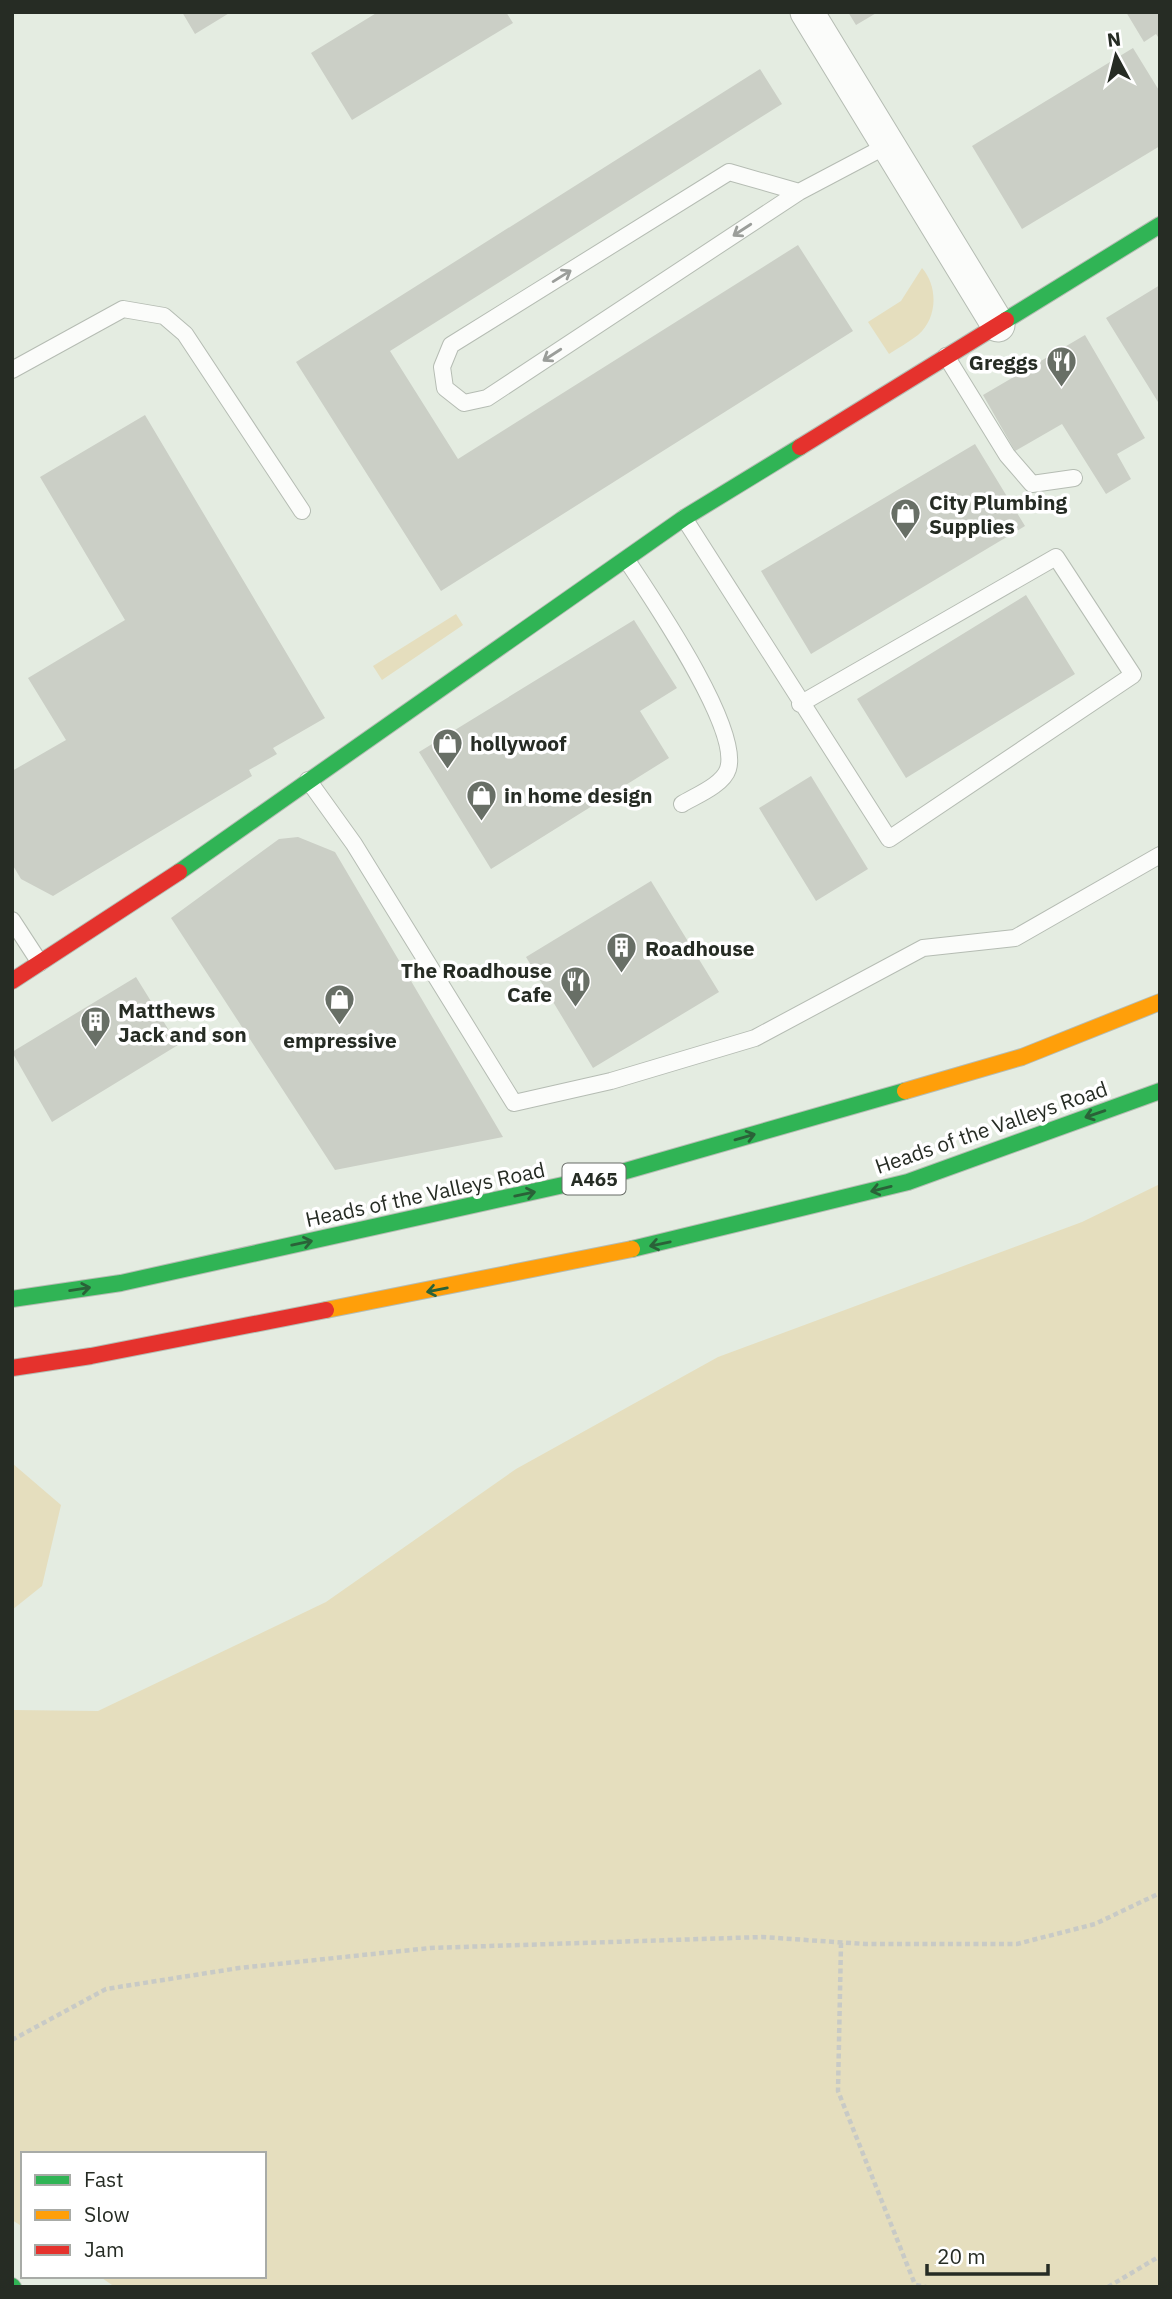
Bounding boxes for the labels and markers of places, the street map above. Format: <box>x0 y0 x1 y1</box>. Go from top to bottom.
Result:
restaurant icon: Greggs <box>1044 345 1078 389</box>
place label: Greggs <box>969 348 1038 376</box>
place label: City Plumbing Supplies <box>929 488 1068 540</box>
shop icon: City Plumbing Supplies <box>889 497 923 541</box>
shop icon: hollywoof <box>430 726 464 770</box>
place label: hollywoof <box>470 729 567 757</box>
shop icon: in home design <box>464 778 498 822</box>
place label: in home design <box>504 781 653 809</box>
building icon: Roadhouse <box>605 931 639 975</box>
place label: Roadhouse <box>645 934 755 962</box>
place label: The Roadhouse Cafe <box>401 956 552 1008</box>
restaurant icon: The Roadhouse Cafe <box>558 965 592 1009</box>
shop icon: empressive <box>323 983 357 1027</box>
place label: Matthews Jack and son <box>118 996 247 1048</box>
building icon: Matthews Jack and son <box>78 1005 112 1049</box>
place label: empressive <box>283 1026 397 1054</box>

